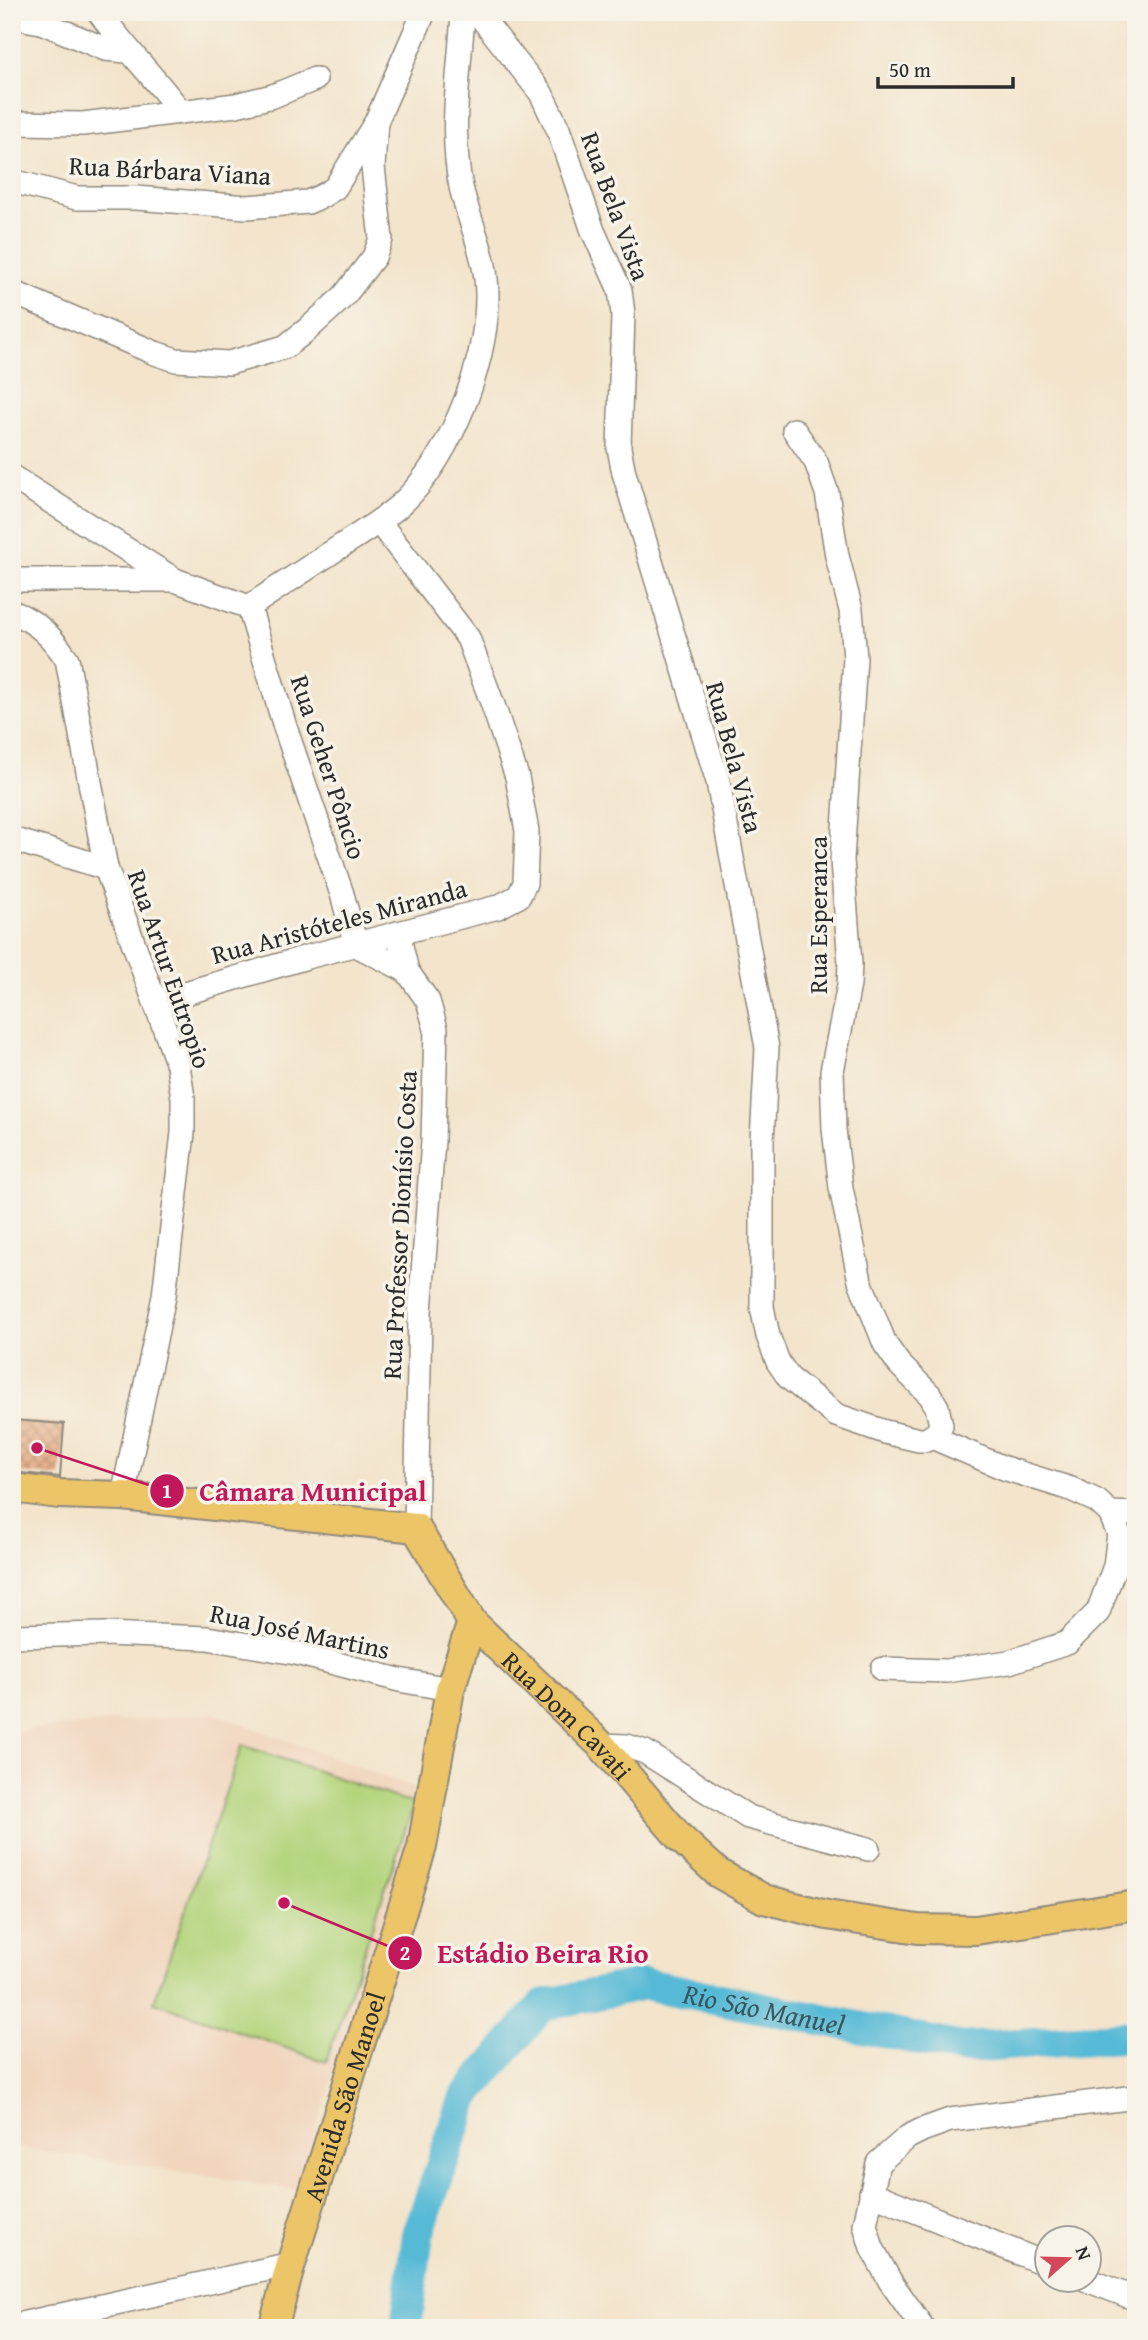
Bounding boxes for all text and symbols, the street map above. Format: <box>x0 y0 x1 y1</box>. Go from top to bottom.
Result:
scale bar <box>878 46 1013 90</box>
text: 50 m <box>889 54 931 85</box>
street label: Rua Bela Vista <box>571 126 661 286</box>
street label: Rua Bárbara Viana <box>68 145 273 195</box>
street label: Rua Geher Pôncio <box>281 670 377 864</box>
street label: Rua Bela Vista <box>696 677 774 838</box>
street label: Rua Esperanca <box>798 835 837 994</box>
street label: Rua Artur Eutropio <box>118 864 222 1074</box>
street label: Rua Aristóteles Miranda <box>207 868 472 974</box>
street label: Rua Professor Dionísio Costa <box>371 1069 427 1381</box>
callout: Câmara Municipal <box>150 1466 441 1515</box>
text: Câmara Municipal <box>199 1470 427 1511</box>
text: 1 <box>162 1475 172 1506</box>
street label: Rua José Martins <box>207 1593 393 1669</box>
street label: Rua Dom Cavati <box>493 1641 642 1788</box>
callout: Estádio Beira Rio <box>388 1928 662 1977</box>
text: Estádio Beira Rio <box>437 1932 649 1973</box>
text: 2 <box>400 1937 410 1968</box>
water label: Rio São Manuel <box>679 1972 849 2044</box>
street label: Avenida São Manoel <box>292 1987 395 2206</box>
north arrow <box>1032 2224 1102 2294</box>
text: N <box>1069 2242 1099 2264</box>

